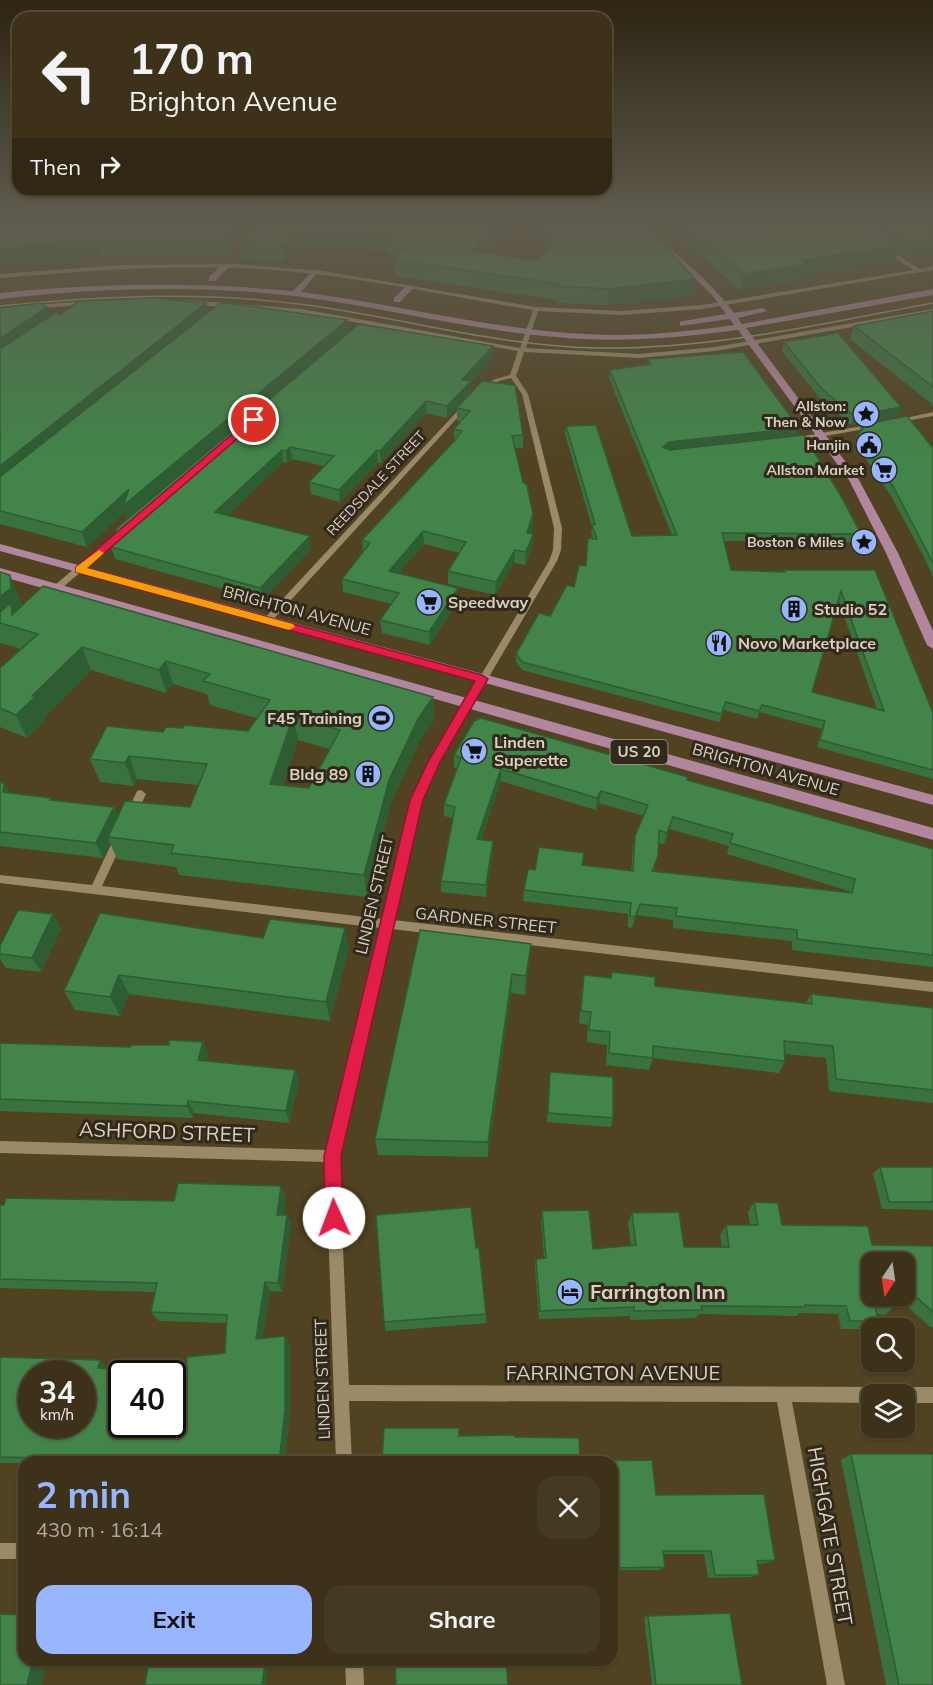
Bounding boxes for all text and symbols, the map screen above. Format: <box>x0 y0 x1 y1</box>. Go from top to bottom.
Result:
text: 170 m <box>129 32 254 85</box>
icon: left <box>30 36 108 114</box>
text: Brighton Avenue <box>129 84 337 118</box>
icon: right <box>93 150 126 183</box>
text: Then <box>30 153 81 181</box>
pin <box>228 394 279 445</box>
place label: Allston: Then & Now <box>764 397 847 431</box>
place icon: Allston: Then & Now <box>851 399 881 429</box>
icon: arrive <box>237 403 270 436</box>
street label: REEDSDALE STREET <box>323 426 430 539</box>
public building icon: Hanjin <box>854 430 884 460</box>
place label: Hanjin <box>806 436 850 454</box>
supermarket icon: Allston Market <box>869 455 899 485</box>
place label: Allston Market <box>767 461 865 479</box>
place icon: Boston 6 Miles <box>849 527 879 557</box>
place label: Boston 6 Miles <box>747 533 844 551</box>
street label: BRIGHTON AVENUE <box>221 581 373 639</box>
supermarket icon: Speedway <box>414 587 444 617</box>
place label: Speedway <box>448 592 529 612</box>
building icon: Studio 52 <box>779 594 809 624</box>
place label: Studio 52 <box>814 599 887 619</box>
restaurant icon: Novo Marketplace <box>704 628 734 658</box>
place label: Novo Marketplace <box>738 633 876 653</box>
sports icon: F45 Training <box>366 703 396 733</box>
place label: F45 Training <box>267 708 362 728</box>
place label: Linden Superette <box>494 732 568 770</box>
supermarket icon: Linden Superette <box>459 736 489 766</box>
street label: BRIGHTON AVENUE <box>690 738 842 800</box>
road number: US 20 <box>610 740 668 764</box>
building icon: Bldg 89 <box>353 759 383 789</box>
place label: Bldg 89 <box>289 764 348 784</box>
street label: LINDEN STREET <box>351 833 397 956</box>
street label: GARDNER STREET <box>414 903 558 937</box>
street label: ASHFORD STREET <box>79 1116 255 1147</box>
position arrow <box>302 1186 366 1250</box>
north arrow <box>861 1252 915 1306</box>
map controls <box>861 1252 915 1438</box>
hotel icon: Farrington Inn <box>555 1277 585 1307</box>
place label: Farrington Inn <box>590 1279 726 1304</box>
street label: LINDEN STREET <box>310 1318 334 1440</box>
button: search <box>861 1318 915 1372</box>
speed limit sign: 40 <box>108 1360 186 1438</box>
street label: FARRINGTON AVENUE <box>506 1360 720 1385</box>
text: 34 <box>39 1373 75 1411</box>
button: layers <box>861 1384 915 1438</box>
text: km/h <box>40 1405 74 1424</box>
street label: HIGHGATE STREET <box>802 1445 858 1627</box>
text: 2 min <box>36 1472 131 1517</box>
button: close <box>537 1476 600 1539</box>
text: 430 m · 16:14 <box>36 1517 162 1542</box>
button: Exit <box>36 1585 312 1654</box>
button: Share <box>324 1585 600 1654</box>

